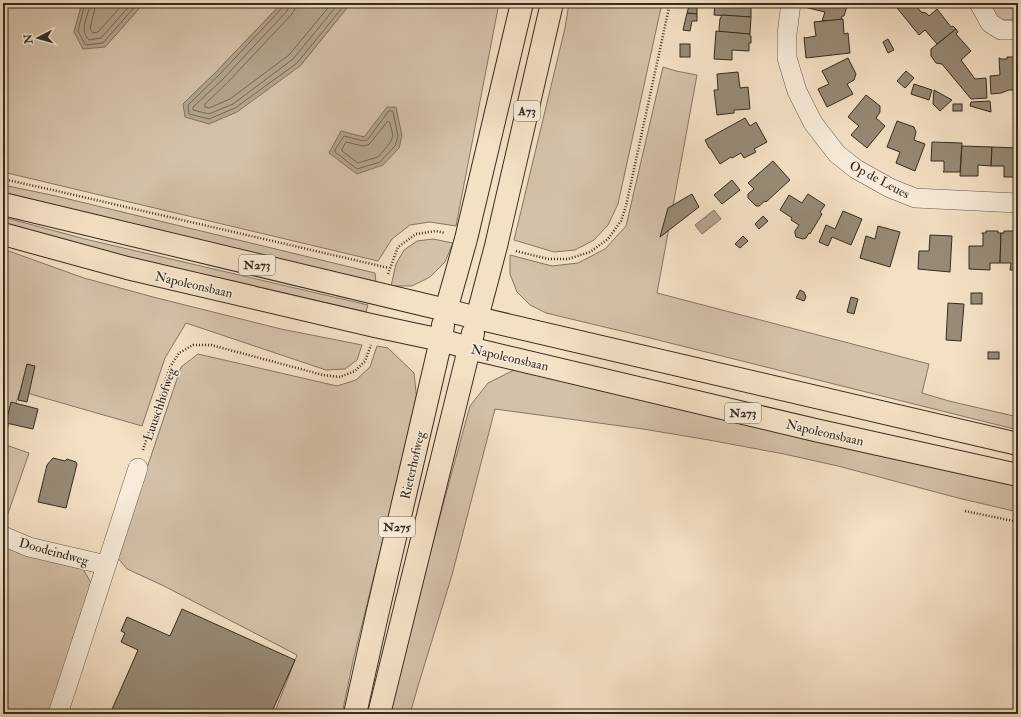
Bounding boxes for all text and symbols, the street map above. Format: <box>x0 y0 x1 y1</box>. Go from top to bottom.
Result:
north arrow <box>18 18 58 58</box>
text: N <box>21 32 36 46</box>
road number: A73 <box>514 101 540 121</box>
street label: Op de Leues <box>846 157 913 204</box>
road number: N273 <box>239 255 275 275</box>
street label: Napoleonsbaan <box>153 268 235 303</box>
street label: Napoleonsbaan <box>469 341 551 376</box>
street label: Luuschhofweg <box>140 365 180 443</box>
road number: N273 <box>725 403 761 423</box>
street label: Napoleonsbaan <box>784 416 866 451</box>
street label: Rieterhofweg <box>397 429 429 501</box>
road number: N275 <box>379 517 415 537</box>
street label: Doodeindweg <box>17 535 91 569</box>

